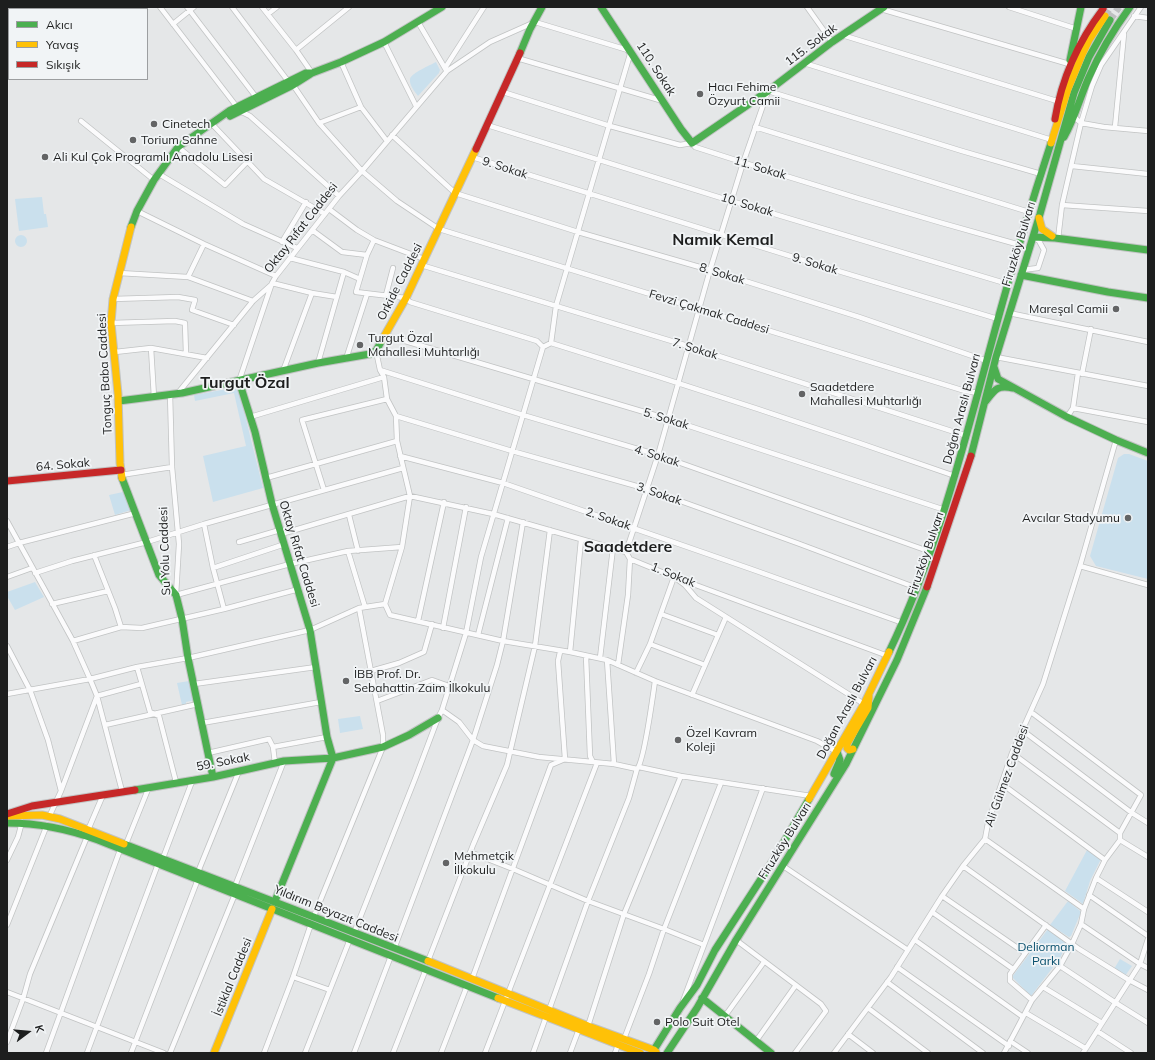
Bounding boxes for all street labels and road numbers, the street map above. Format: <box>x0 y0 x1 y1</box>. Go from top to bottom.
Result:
street label: 115. Sokak <box>782 21 840 69</box>
street label: 110. Sokak <box>633 39 679 99</box>
street label: 11. Sokak <box>732 153 788 183</box>
street label: 9. Sokak <box>480 154 530 182</box>
street label: Oktay Rıfat Caddesi <box>261 180 341 276</box>
street label: 10. Sokak <box>719 190 775 220</box>
street label: Firuzköy Bulvarı <box>999 200 1039 288</box>
street label: Orkide Caddesi <box>374 241 426 323</box>
street label: 9. Sokak <box>790 250 840 278</box>
street label: 8. Sokak <box>697 260 747 288</box>
street label: Fevzi Çakmak Caddesi <box>647 287 771 337</box>
street label: Tonguç Baba Caddesi <box>95 313 115 435</box>
street label: 7. Sokak <box>670 335 720 363</box>
street label: Doğan Araslı Bulvarı <box>940 352 984 466</box>
street label: 5. Sokak <box>641 405 691 433</box>
street label: 4. Sokak <box>632 442 682 470</box>
street label: 64. Sokak <box>35 455 91 475</box>
street label: 3. Sokak <box>634 480 684 508</box>
street label: Oktay Rıfat Caddesi <box>276 499 322 609</box>
street label: 2. Sokak <box>583 505 633 533</box>
street label: Su Yolu Caddesi <box>156 506 174 596</box>
street label: Firuzköy Bulvarı <box>905 510 947 598</box>
street label: 1. Sokak <box>649 560 697 590</box>
street label: Doğan Araslı Bulvarı <box>814 654 880 762</box>
street label: Ali Gülmez Caddesi <box>982 723 1032 829</box>
street label: 59. Sokak <box>195 750 251 774</box>
street label: Firuzköy Bulvarı <box>756 800 814 882</box>
street label: Yıldırım Beyazıt Caddesi <box>272 883 400 945</box>
street label: İstiklal Caddesi <box>211 936 255 1018</box>

